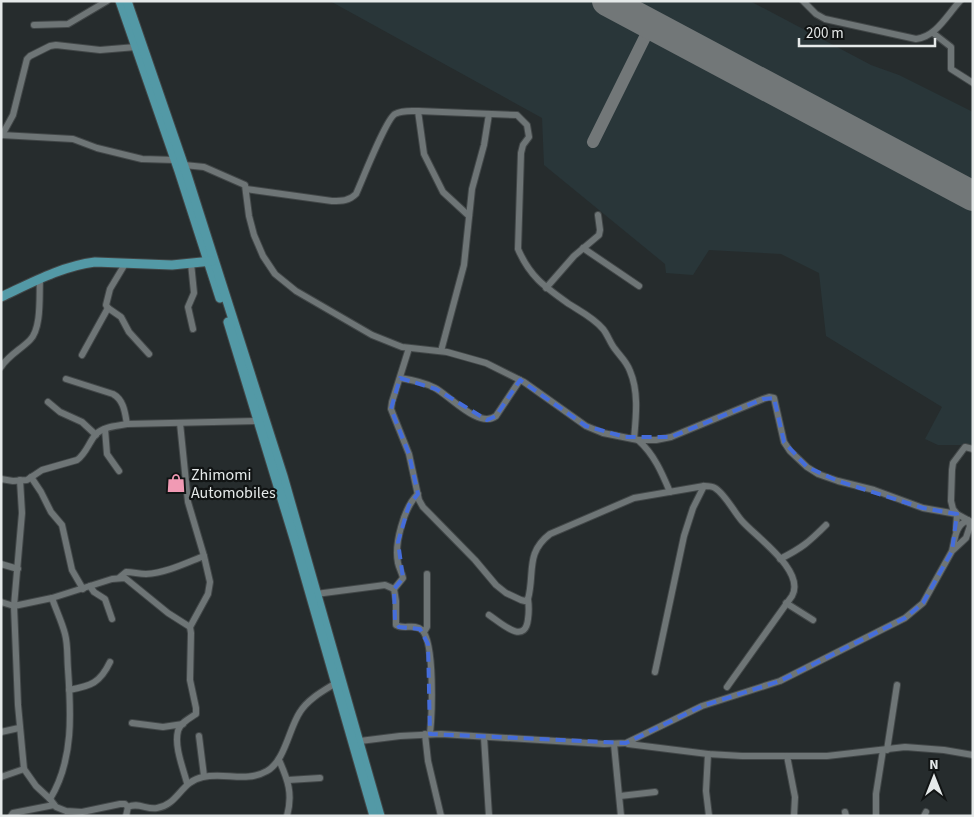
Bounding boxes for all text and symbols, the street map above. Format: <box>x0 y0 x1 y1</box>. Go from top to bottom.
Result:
scale bar <box>799 15 935 47</box>
text: 200 m <box>806 23 844 44</box>
place label: Zhimomi Automobiles <box>191 464 276 504</box>
shop icon: Zhimomi Automobiles <box>165 472 187 494</box>
north arrow <box>909 752 959 802</box>
text: N <box>929 755 939 775</box>

